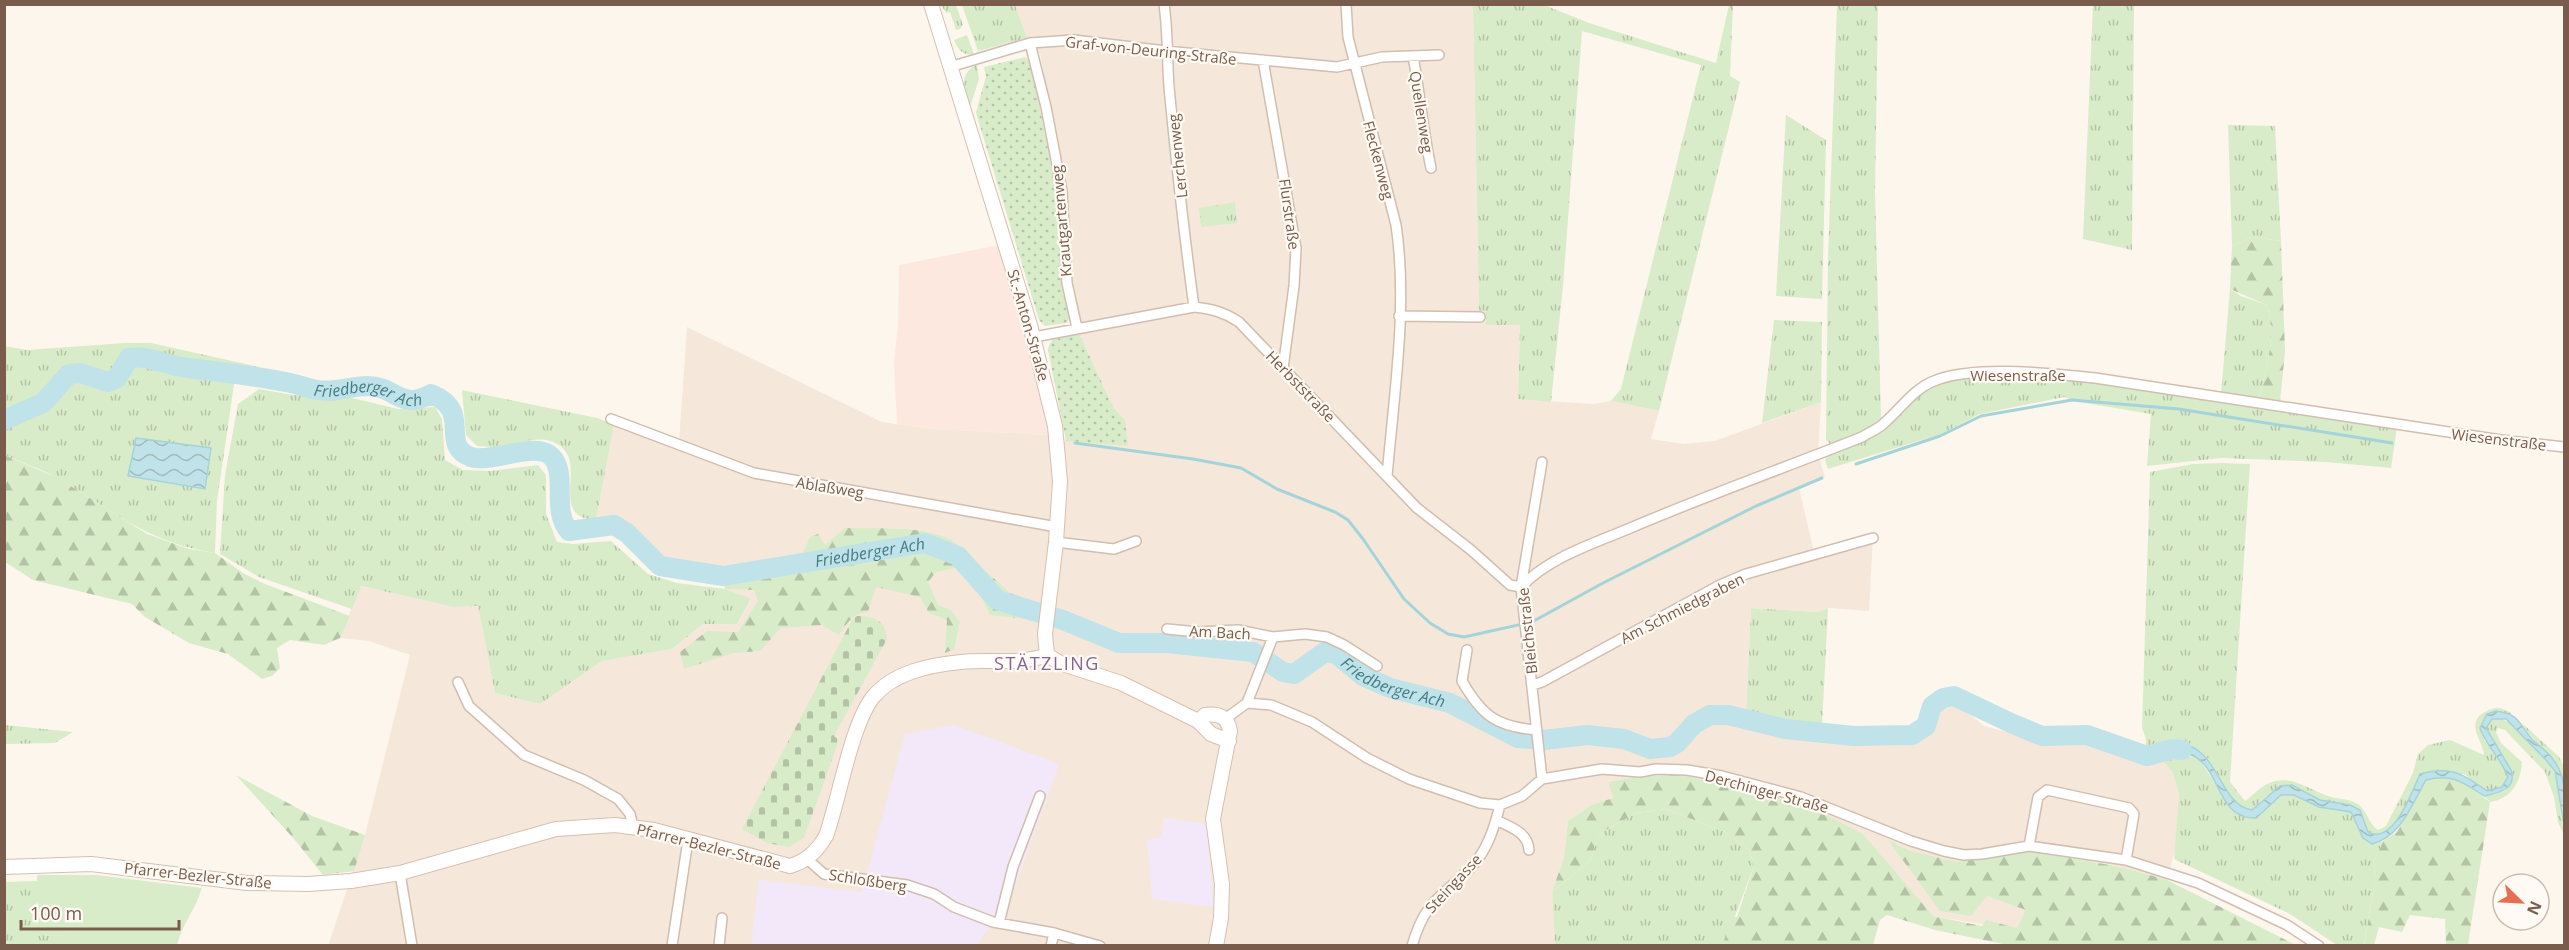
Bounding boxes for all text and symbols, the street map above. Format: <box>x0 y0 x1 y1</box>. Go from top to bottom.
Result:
street label: Graf-von-Deuring-Straße <box>1064 31 1238 69</box>
street label: Quellenweg <box>1406 70 1438 154</box>
street label: Lerchenweg <box>1163 113 1191 199</box>
street label: Fleckenweg <box>1359 118 1399 202</box>
street label: Krautgartenweg <box>1046 164 1076 278</box>
street label: Flurstraße <box>1275 177 1305 251</box>
street label: St.-Anton-Straße <box>1004 267 1054 383</box>
street label: Herbststraße <box>1262 346 1340 426</box>
street label: Wiesenstraße <box>1970 365 2066 385</box>
water label: Friedberger Ach <box>313 375 424 411</box>
street label: Wiesenstraße <box>2450 423 2548 455</box>
street label: Ablaßweg <box>795 472 865 502</box>
water label: Friedberger Ach <box>813 532 926 572</box>
street label: Am Schmiedgraben <box>1617 568 1747 648</box>
street label: Bleichstraße <box>1513 587 1541 675</box>
street label: Am Bach <box>1189 620 1251 644</box>
district label: STÄTZLING <box>994 651 1100 675</box>
water label: Friedberger Ach <box>1337 652 1447 712</box>
street label: Derchinger Straße <box>1703 765 1831 817</box>
street label: Pfarrer-Bezler-Straße <box>635 818 783 874</box>
street label: Steingasse <box>1420 849 1486 917</box>
street label: Pfarrer-Bezler-Straße <box>123 857 273 893</box>
street label: Schloßberg <box>828 864 908 896</box>
north arrow <box>2491 872 2551 932</box>
scale bar <box>21 893 178 931</box>
text: N <box>2522 898 2547 919</box>
text: 100 m <box>30 901 82 925</box>

